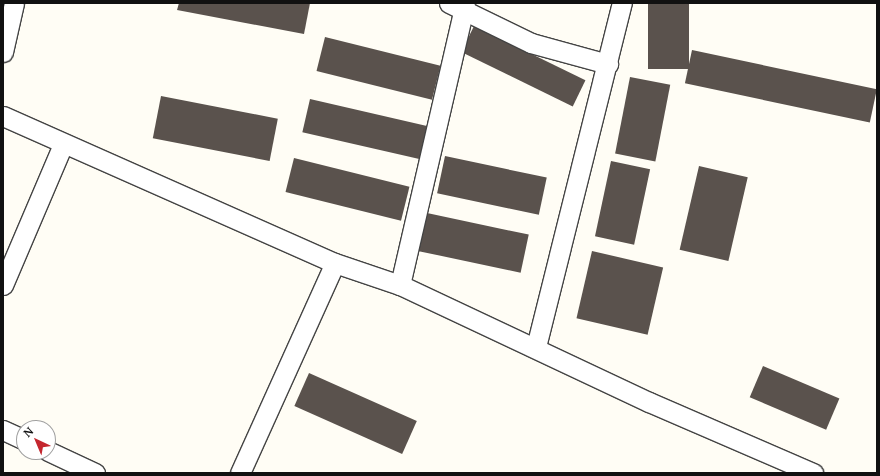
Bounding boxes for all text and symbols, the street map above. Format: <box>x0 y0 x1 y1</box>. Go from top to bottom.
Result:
north arrow <box>16 420 56 460</box>
text: N <box>20 423 36 440</box>

